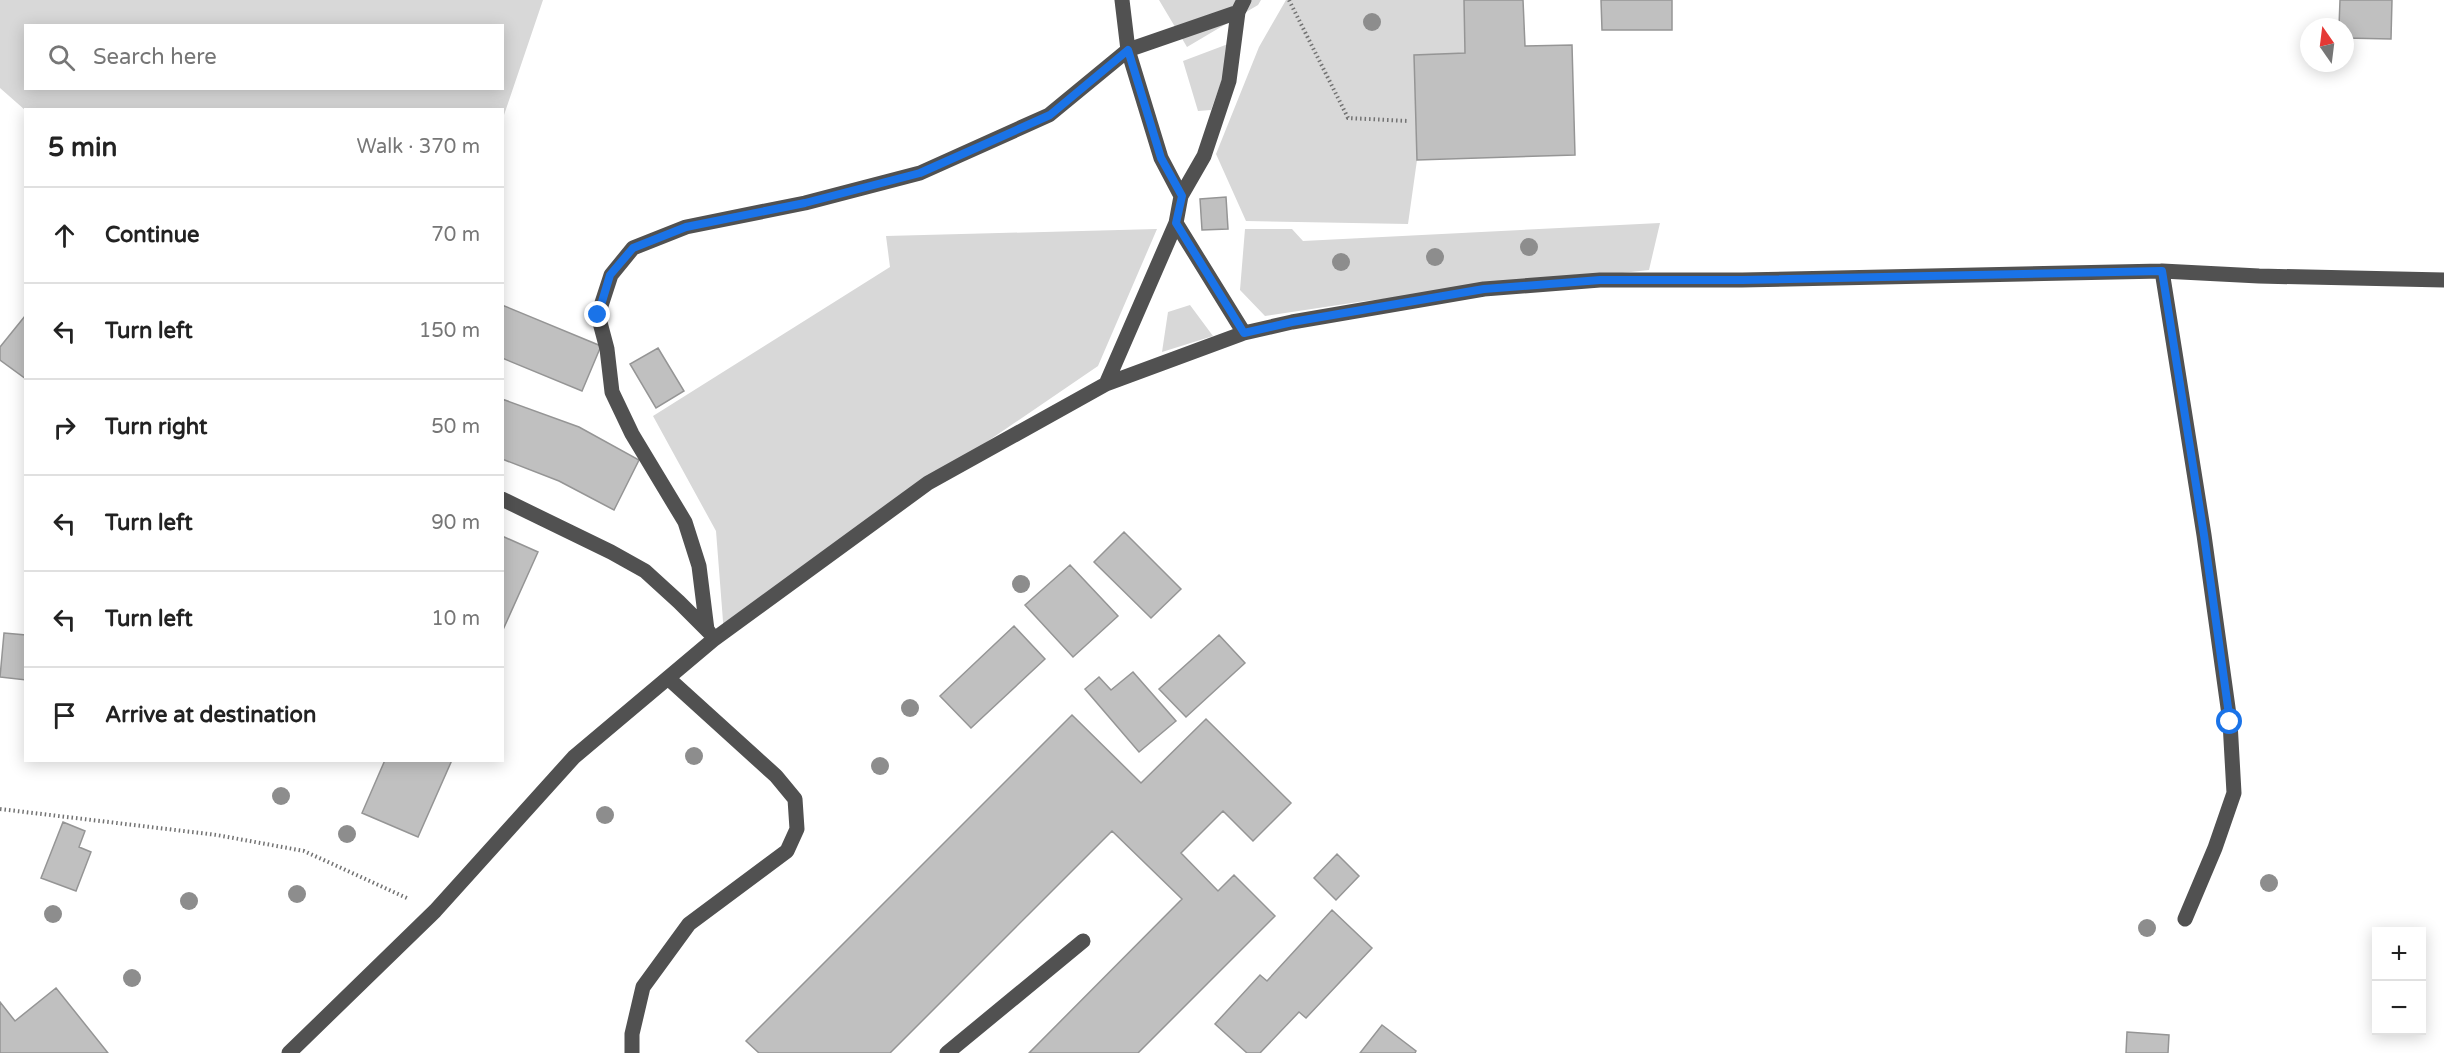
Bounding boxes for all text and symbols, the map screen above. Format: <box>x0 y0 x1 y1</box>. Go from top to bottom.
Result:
north arrow <box>2300 18 2354 72</box>
search box <box>24 24 504 90</box>
icon: search <box>45 41 78 74</box>
text: Search here <box>93 44 217 70</box>
text: 5 min <box>48 132 117 163</box>
text: Walk · 370 m <box>357 135 480 159</box>
icon: ahead <box>48 219 81 252</box>
text: Continue <box>105 222 200 248</box>
text: 70 m <box>431 223 480 247</box>
route end <box>584 301 610 327</box>
icon: left <box>48 315 81 348</box>
text: Turn left <box>105 318 193 344</box>
text: 150 m <box>419 319 480 343</box>
icon: right <box>48 411 81 444</box>
text: Turn right <box>105 414 207 440</box>
text: 50 m <box>431 415 480 439</box>
icon: left <box>48 507 81 540</box>
text: Turn left <box>105 510 193 536</box>
text: 90 m <box>431 511 480 535</box>
icon: left <box>48 603 81 636</box>
text: Turn left <box>105 606 193 632</box>
text: 10 m <box>431 607 480 631</box>
icon: arrive <box>48 699 81 732</box>
text: Arrive at destination <box>105 702 316 728</box>
route start <box>2216 708 2242 734</box>
map controls <box>2372 927 2426 1035</box>
button: + <box>2372 927 2426 981</box>
button: − <box>2372 981 2426 1035</box>

